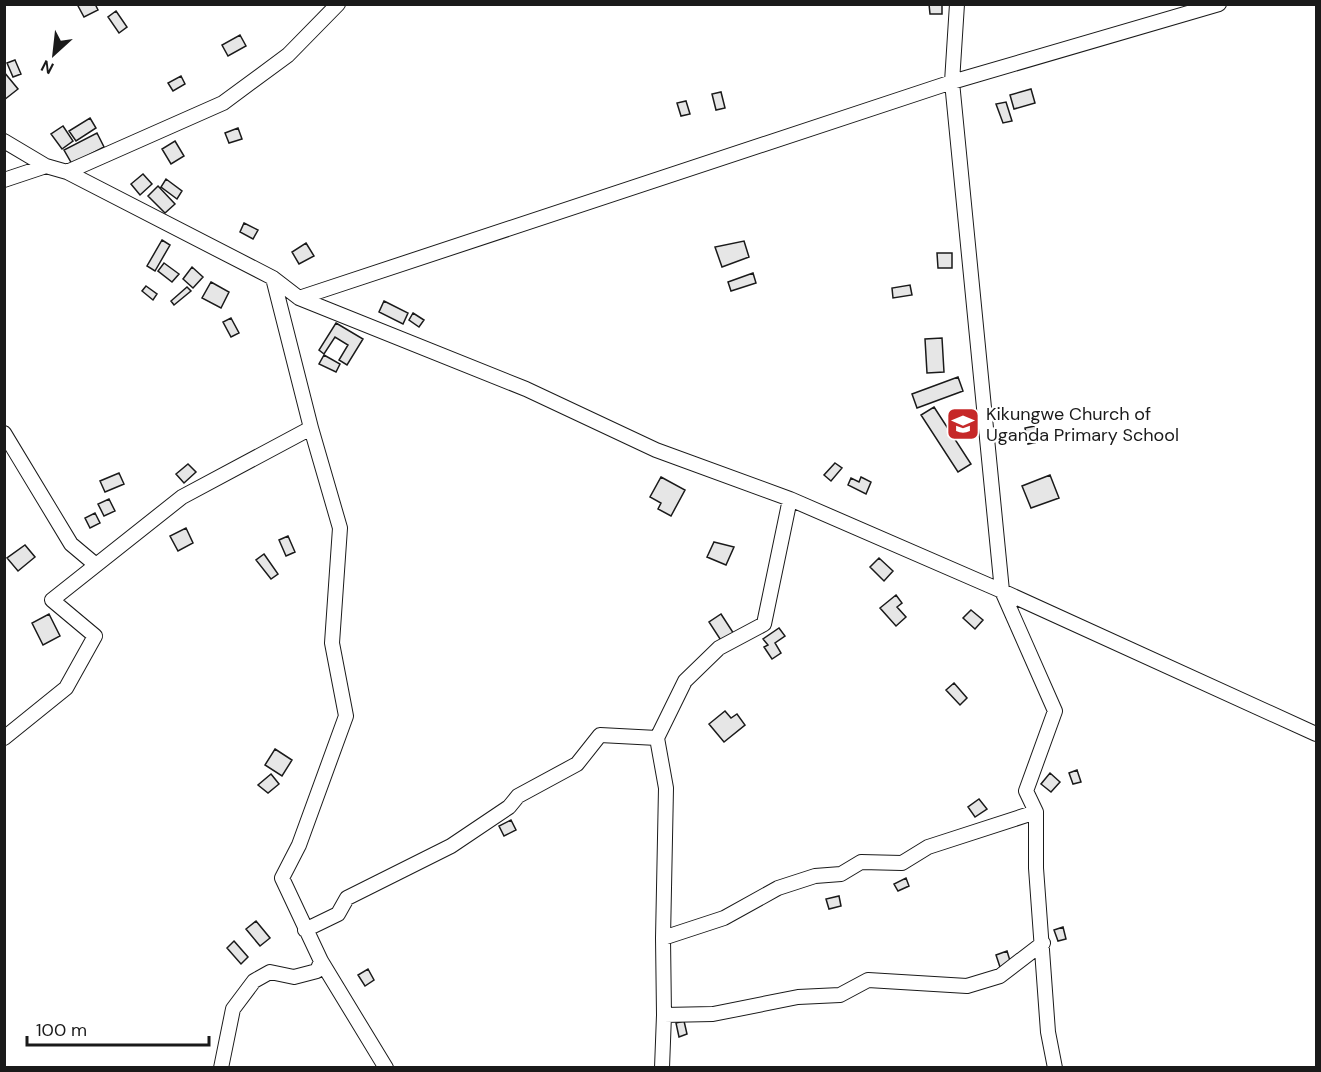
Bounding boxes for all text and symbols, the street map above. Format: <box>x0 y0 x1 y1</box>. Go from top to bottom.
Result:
north arrow <box>24 24 84 84</box>
text: N <box>37 55 57 79</box>
place label: Kikungwe Church of Uganda Primary School <box>986 402 1179 447</box>
school or university icon: Kikungwe Church of Uganda Primary School <box>945 406 981 442</box>
scale bar <box>27 1009 208 1047</box>
text: 100 m <box>36 1018 87 1042</box>

